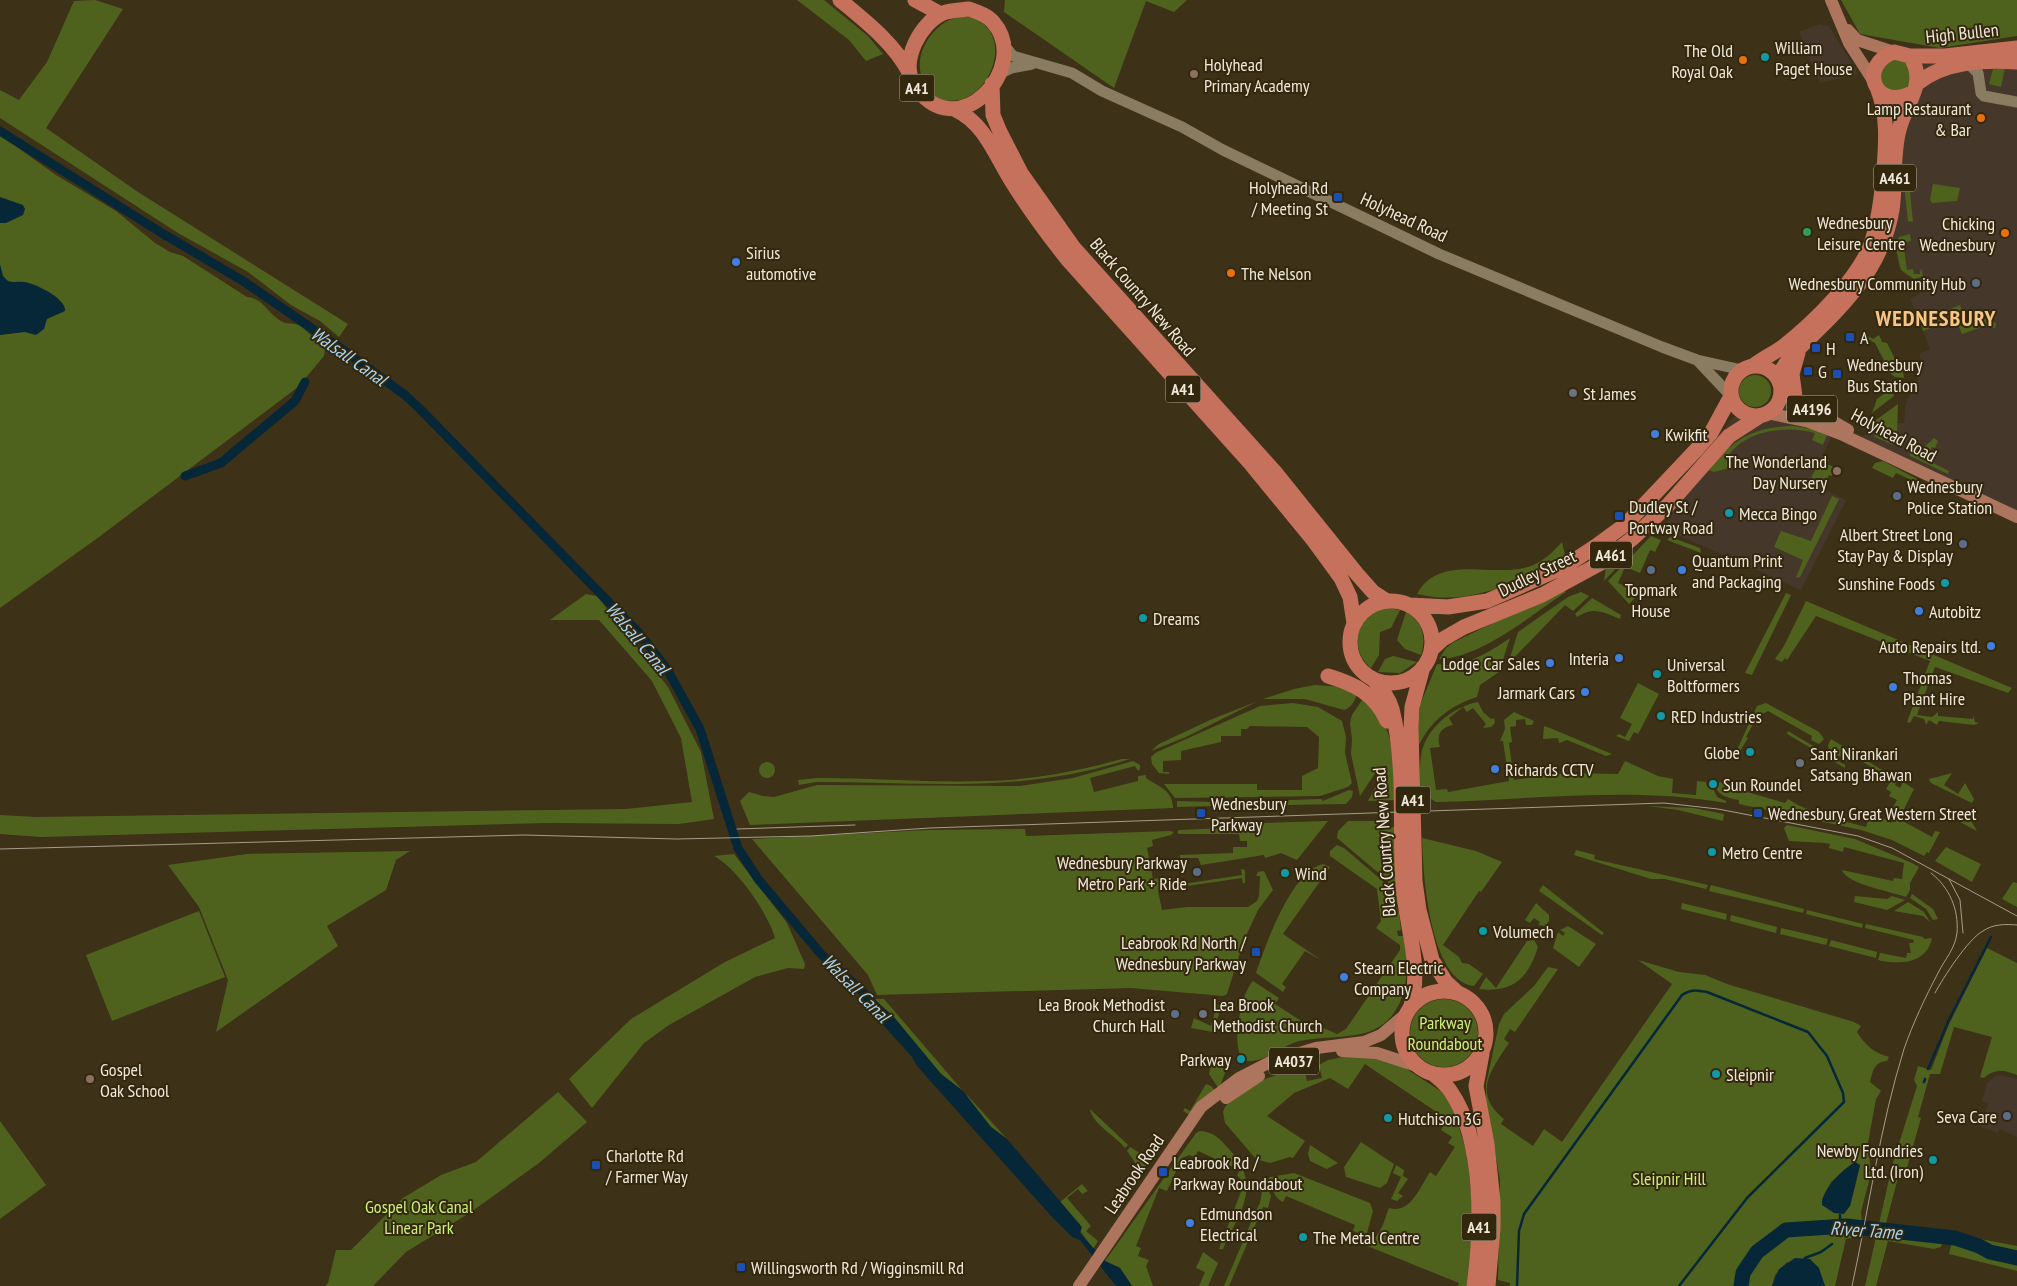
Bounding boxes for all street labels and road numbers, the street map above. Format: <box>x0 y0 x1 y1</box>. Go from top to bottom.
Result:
street label: High Bullen <box>1924 18 2000 48</box>
road number: A41 <box>900 75 934 102</box>
road number: A461 <box>1874 164 1916 192</box>
street label: Holyhead Road <box>1357 187 1451 247</box>
street label: Black Country New Road <box>1085 233 1201 361</box>
road number: A41 <box>1166 376 1200 402</box>
road number: A4196 <box>1787 396 1837 422</box>
street label: Holyhead Road <box>1847 403 1941 467</box>
road number: A461 <box>1590 542 1632 568</box>
street label: Dudley Street <box>1494 544 1580 602</box>
street label: Black Country New Road <box>1367 767 1401 917</box>
road number: A41 <box>1396 786 1430 814</box>
road number: A4037 <box>1269 1048 1319 1074</box>
street label: Leabrook Road <box>1099 1130 1169 1218</box>
road number: A41 <box>1462 1214 1496 1240</box>

